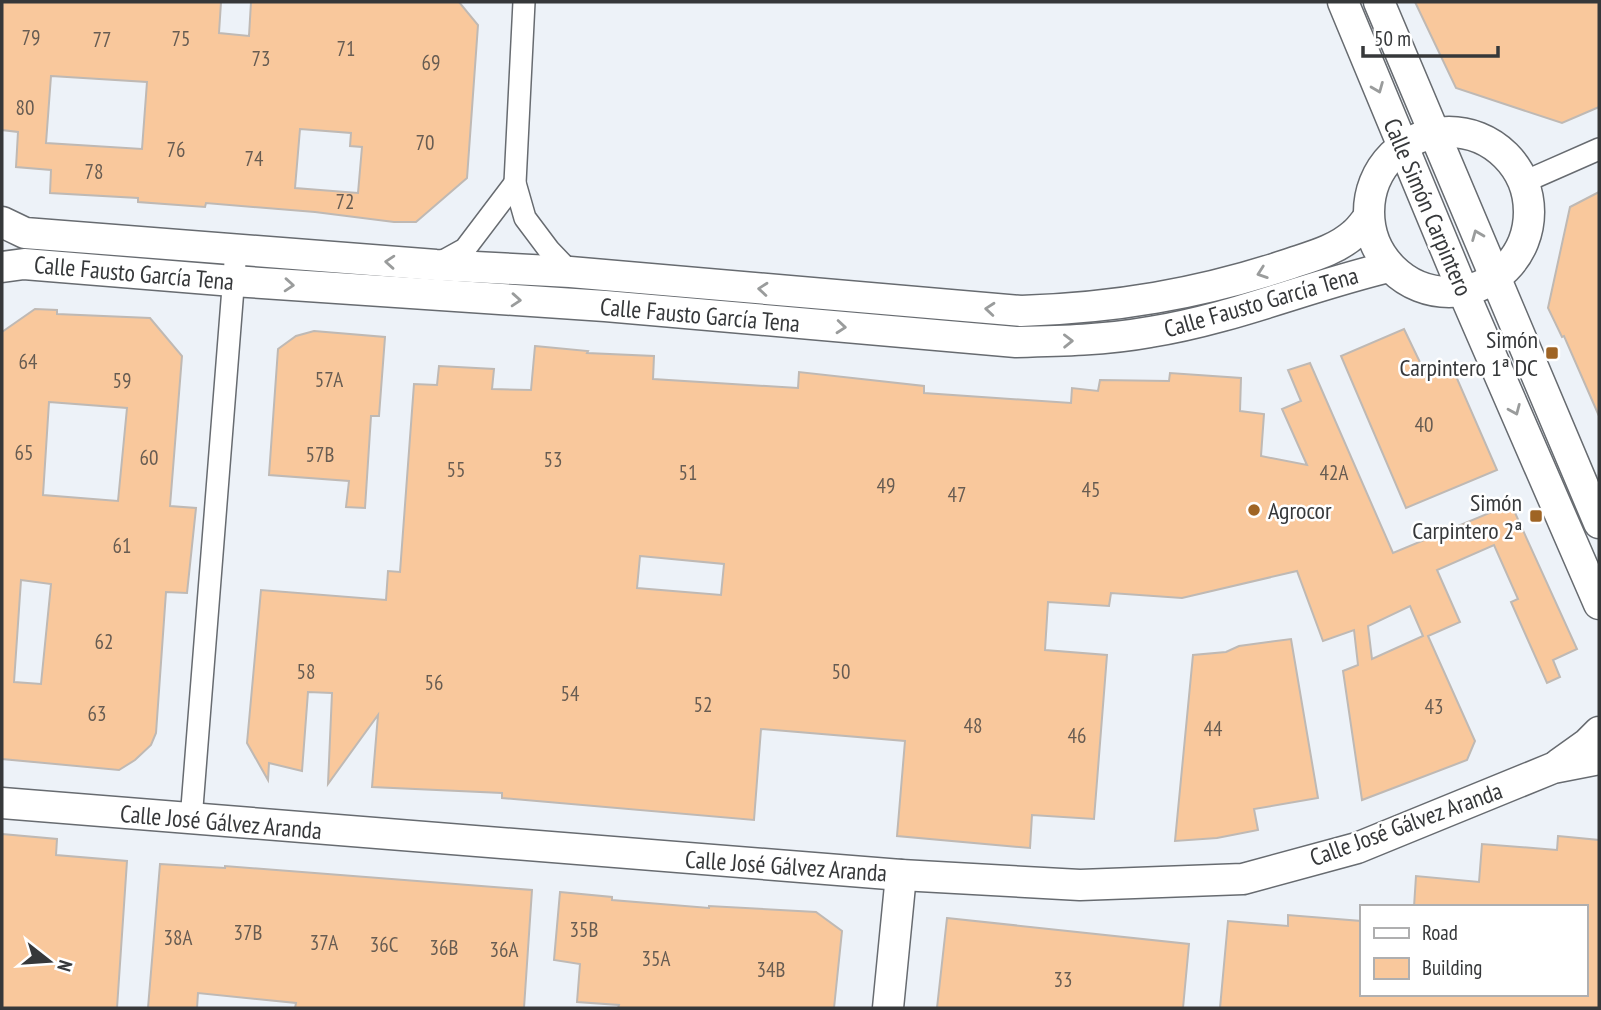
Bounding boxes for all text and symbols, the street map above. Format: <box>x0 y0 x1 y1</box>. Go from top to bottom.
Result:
scale bar <box>1363 14 1498 58</box>
house number: 79 <box>22 24 40 51</box>
house number: 75 <box>172 25 190 52</box>
text: 50 m <box>1374 25 1411 52</box>
house number: 77 <box>93 26 111 53</box>
house number: 71 <box>337 35 355 62</box>
house number: 73 <box>252 45 270 72</box>
house number: 69 <box>422 49 440 76</box>
one-way arrow <box>1370 80 1384 93</box>
house number: 80 <box>16 94 34 121</box>
street label: Calle Simón Carpintero <box>1377 114 1479 300</box>
house number: 70 <box>416 129 434 156</box>
house number: 76 <box>167 136 185 163</box>
house number: 74 <box>245 145 264 172</box>
house number: 78 <box>85 158 103 185</box>
house number: 72 <box>336 188 354 215</box>
one-way arrow <box>1471 229 1485 242</box>
street label: Calle Fausto García Tena <box>33 249 235 297</box>
one-way arrow <box>384 254 395 269</box>
street label: Calle Fausto García Tena <box>1160 259 1362 345</box>
one-way arrow <box>1257 265 1269 279</box>
one-way arrow <box>284 277 295 292</box>
one-way arrow <box>758 282 769 297</box>
street label: Calle Fausto García Tena <box>599 291 801 339</box>
one-way arrow <box>511 292 522 307</box>
one-way arrow <box>984 301 996 316</box>
one-way arrow <box>836 319 847 334</box>
place label: Simón Carpintero 1ª DC <box>1400 324 1538 383</box>
one-way arrow <box>1062 334 1073 349</box>
marker: Simón Carpintero 1ª DC <box>1544 345 1560 361</box>
house number: 64 <box>19 348 38 375</box>
house number: 57A <box>315 366 343 393</box>
house number: 59 <box>113 367 131 394</box>
one-way arrow <box>1507 403 1521 415</box>
house number: 40 <box>1415 411 1433 438</box>
house number: 65 <box>15 439 33 466</box>
house number: 57B <box>306 441 334 468</box>
house number: 60 <box>140 444 158 471</box>
house number: 53 <box>544 446 562 473</box>
house number: 55 <box>447 456 465 483</box>
house number: 51 <box>679 459 697 486</box>
house number: 42A <box>1320 459 1348 486</box>
house number: 49 <box>877 472 895 499</box>
house number: 45 <box>1082 476 1100 503</box>
house number: 47 <box>948 481 966 508</box>
place label: Simón Carpintero 2ª <box>1412 487 1522 546</box>
place label: Agrocor <box>1268 495 1332 526</box>
marker: Agrocor <box>1246 502 1262 518</box>
marker: Simón Carpintero 2ª <box>1528 508 1544 524</box>
house number: 61 <box>113 532 131 559</box>
house number: 62 <box>95 628 113 655</box>
house number: 58 <box>297 658 315 685</box>
house number: 50 <box>832 658 850 685</box>
house number: 56 <box>425 669 443 696</box>
house number: 54 <box>561 680 580 707</box>
house number: 52 <box>694 691 712 718</box>
house number: 43 <box>1425 693 1443 720</box>
house number: 63 <box>88 700 106 727</box>
house number: 48 <box>964 712 982 739</box>
house number: 44 <box>1204 715 1223 742</box>
house number: 46 <box>1068 722 1086 749</box>
street label: Calle José Gálvez Aranda <box>1306 775 1506 873</box>
street label: Calle José Gálvez Aranda <box>119 798 323 846</box>
street label: Calle José Gálvez Aranda <box>684 843 888 889</box>
legend <box>1360 905 1587 996</box>
house number: 35B <box>570 916 598 943</box>
house number: 37B <box>234 919 262 946</box>
text: Road <box>1422 919 1458 946</box>
house number: 38A <box>164 924 192 951</box>
north arrow <box>14 926 84 996</box>
house number: 37A <box>310 929 338 956</box>
house number: 36C <box>370 931 399 958</box>
house number: 36B <box>430 934 458 961</box>
house number: 36A <box>490 936 518 963</box>
house number: 35A <box>642 945 670 972</box>
text: Building <box>1422 954 1482 981</box>
house number: 34B <box>757 956 785 983</box>
text: N <box>52 958 78 974</box>
house number: 33 <box>1054 966 1072 993</box>

